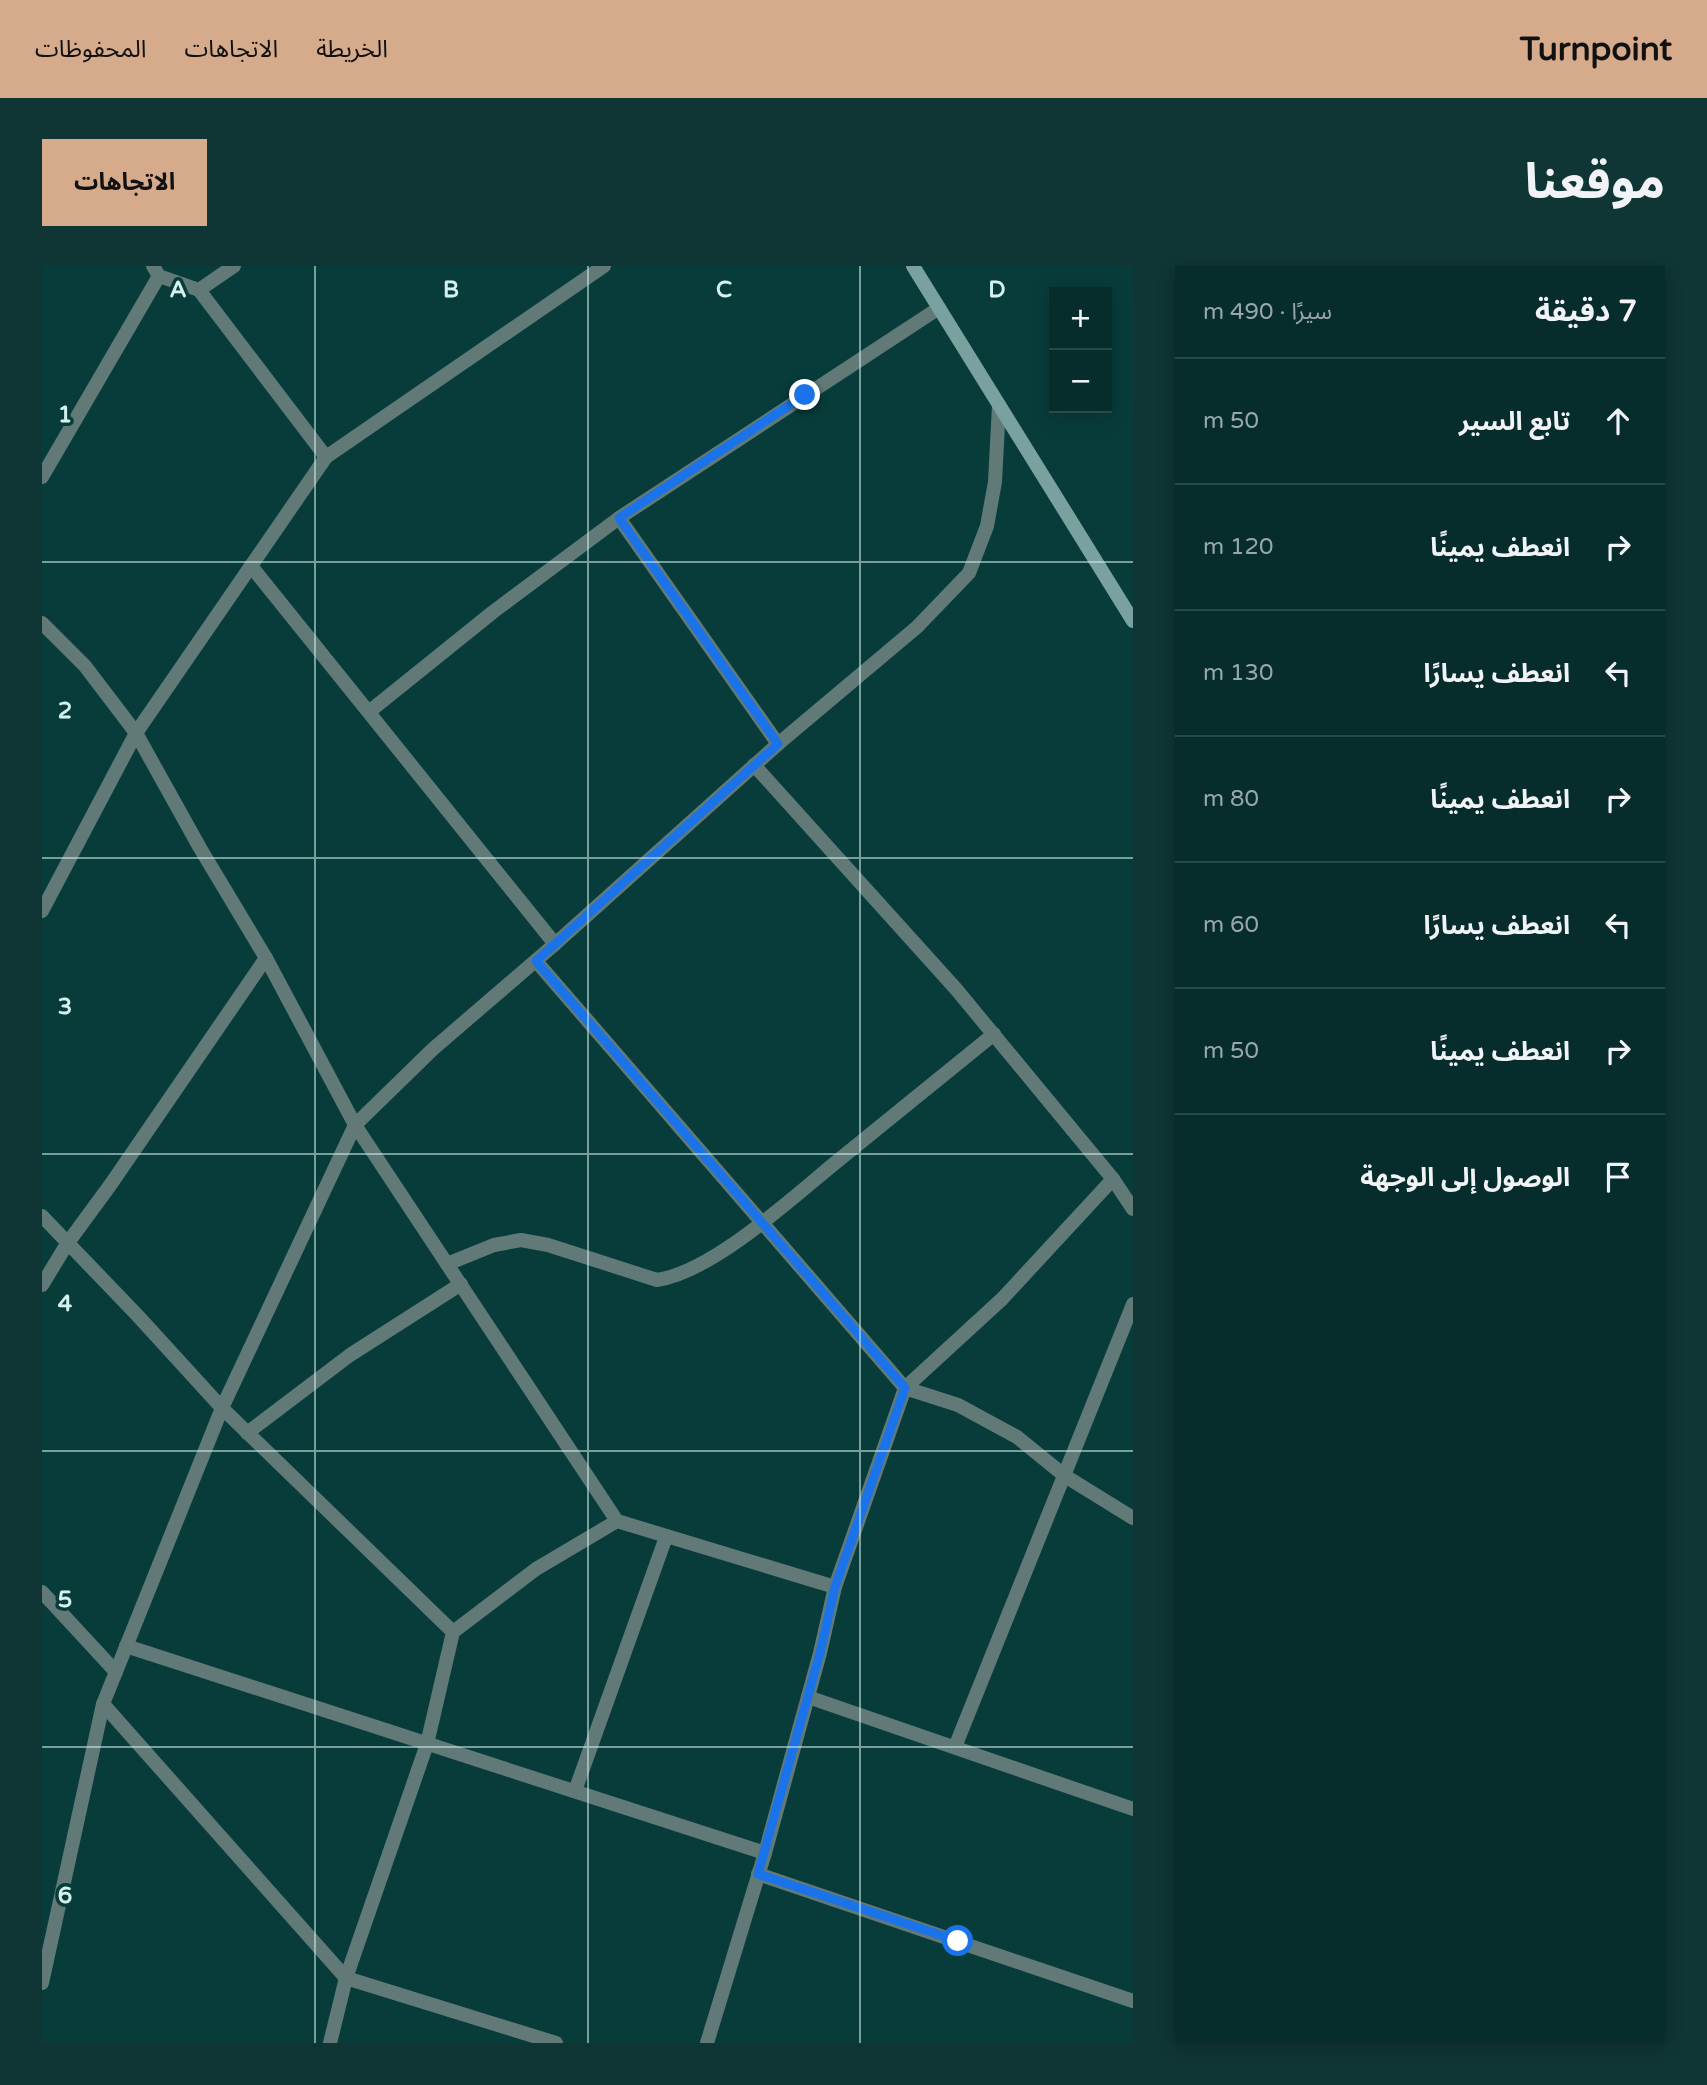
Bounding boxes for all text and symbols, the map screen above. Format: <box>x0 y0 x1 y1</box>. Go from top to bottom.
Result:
text: Turnpoint <box>1520 30 1672 69</box>
text: المحفوظات <box>35 35 146 64</box>
text: الاتجاهات <box>184 35 278 64</box>
text: الخريطة <box>316 35 388 64</box>
button: الاتجاهات <box>42 139 207 226</box>
text: موقعنا <box>1525 153 1665 212</box>
text: A <box>169 276 187 304</box>
text: B <box>443 276 459 304</box>
text: C <box>716 276 732 304</box>
text: D <box>988 276 1006 304</box>
map controls <box>1049 287 1112 413</box>
button: + <box>1049 287 1112 350</box>
text: 7 دقيقة <box>1535 293 1637 330</box>
text: سيرًا · 490 m <box>1203 298 1332 326</box>
button: − <box>1049 350 1112 413</box>
route end <box>789 379 820 410</box>
text: 1 <box>58 401 72 429</box>
icon: ahead <box>1599 402 1637 440</box>
text: تابع السير <box>1459 406 1570 437</box>
text: 50 m <box>1203 407 1259 435</box>
icon: right <box>1599 528 1637 566</box>
text: انعطف يمينًا <box>1430 532 1570 563</box>
text: 120 m <box>1203 533 1273 561</box>
icon: left <box>1599 654 1637 692</box>
text: انعطف يسارًا <box>1424 658 1570 689</box>
text: 130 m <box>1203 659 1273 687</box>
text: 2 <box>58 697 72 725</box>
icon: right <box>1599 780 1637 818</box>
text: انعطف يمينًا <box>1430 784 1570 815</box>
text: 80 m <box>1203 785 1259 813</box>
icon: left <box>1599 906 1637 944</box>
text: انعطف يسارًا <box>1424 910 1570 941</box>
text: 60 m <box>1203 911 1259 939</box>
text: 3 <box>58 993 72 1021</box>
icon: right <box>1599 1032 1637 1070</box>
text: انعطف يمينًا <box>1430 1036 1570 1067</box>
text: 50 m <box>1203 1037 1259 1065</box>
icon: arrive <box>1599 1158 1637 1196</box>
text: الوصول إلى الوجهة <box>1360 1162 1570 1193</box>
text: 4 <box>58 1290 73 1318</box>
text: 5 <box>58 1586 72 1614</box>
text: 6 <box>58 1882 72 1910</box>
route start <box>942 1925 973 1956</box>

